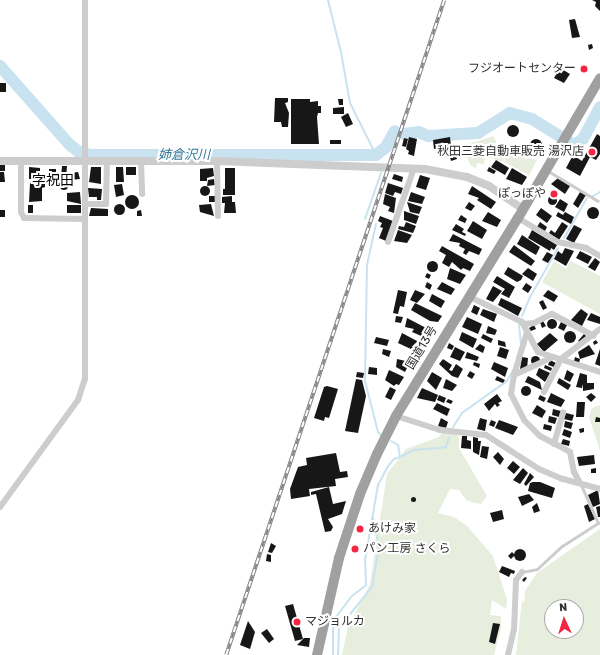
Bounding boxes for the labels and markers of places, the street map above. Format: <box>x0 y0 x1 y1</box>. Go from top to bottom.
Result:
place label: フジオートセンター <box>468 62 576 76</box>
marker: フジオートセンター <box>579 64 589 74</box>
place label: 秋田三菱自動車販売 湯沢店 <box>437 145 584 159</box>
marker: 秋田三菱自動車販売 湯沢店 <box>587 147 597 157</box>
place label: ぽっぽや <box>498 187 546 201</box>
marker: ぽっぽや <box>549 189 559 199</box>
place label: あけみ家 <box>368 522 416 536</box>
marker: あけみ家 <box>355 524 365 534</box>
place label: パン工房 さくら <box>363 542 450 556</box>
marker: パン工房 さくら <box>350 544 360 554</box>
place label: マジョルカ <box>305 615 365 629</box>
marker: マジョルカ <box>292 617 302 627</box>

